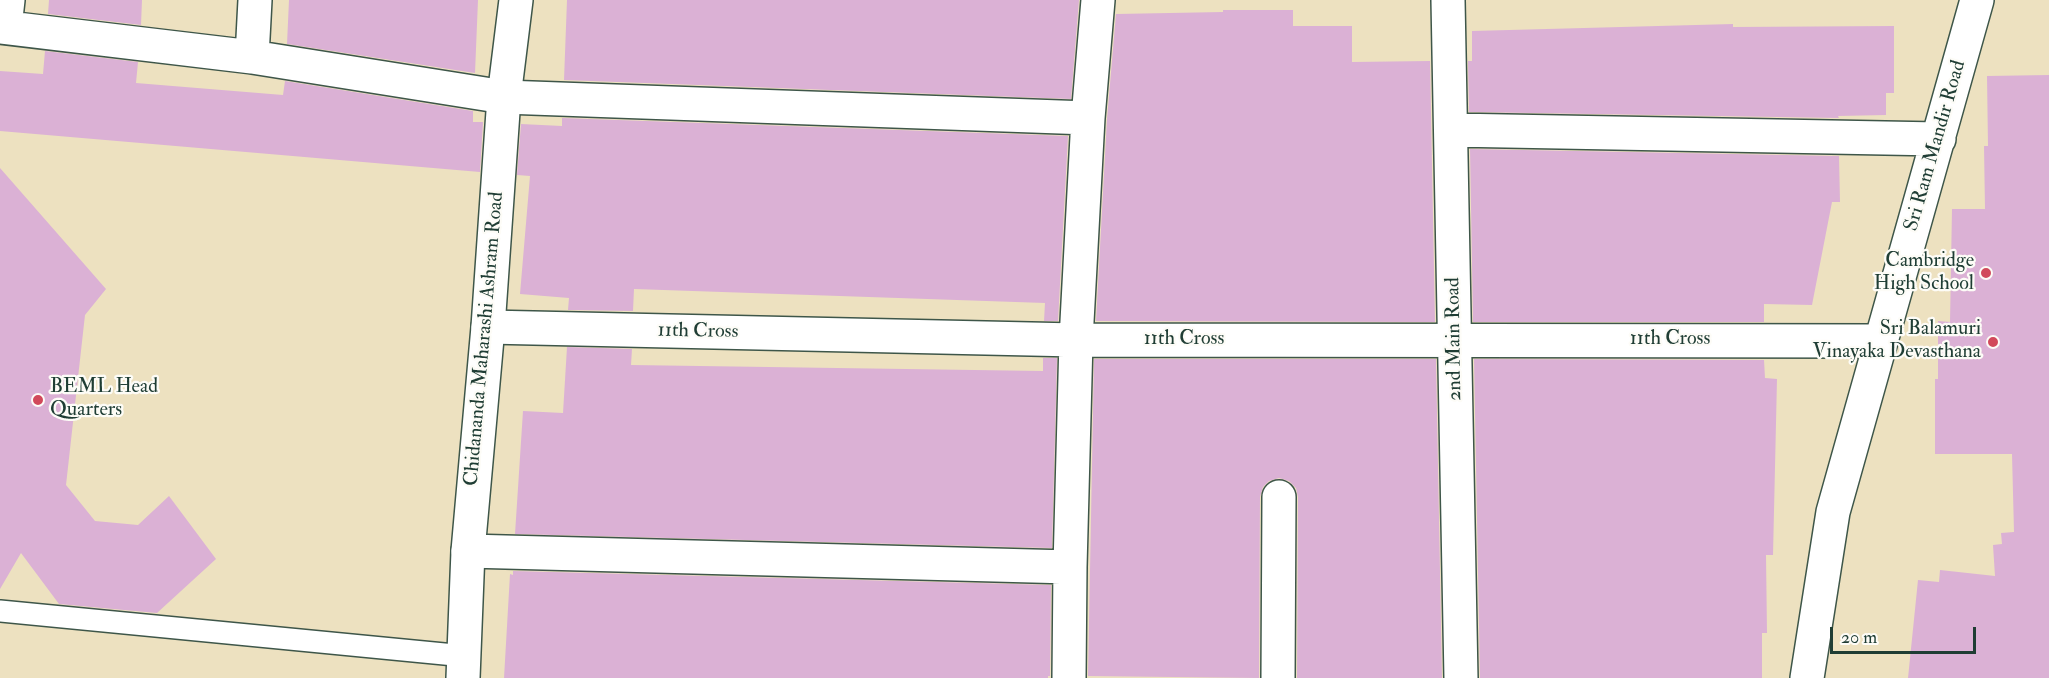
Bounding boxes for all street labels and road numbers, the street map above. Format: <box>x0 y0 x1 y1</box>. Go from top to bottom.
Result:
street label: Sri Ram Mandir Road <box>1900 58 1972 234</box>
street label: Chidananda Maharashi Ashram Road <box>460 191 510 487</box>
street label: 2nd Main Road <box>1442 277 1468 401</box>
street label: 11th Cross <box>657 319 739 345</box>
street label: 11th Cross <box>1144 328 1224 352</box>
street label: 11th Cross <box>1630 328 1710 352</box>

